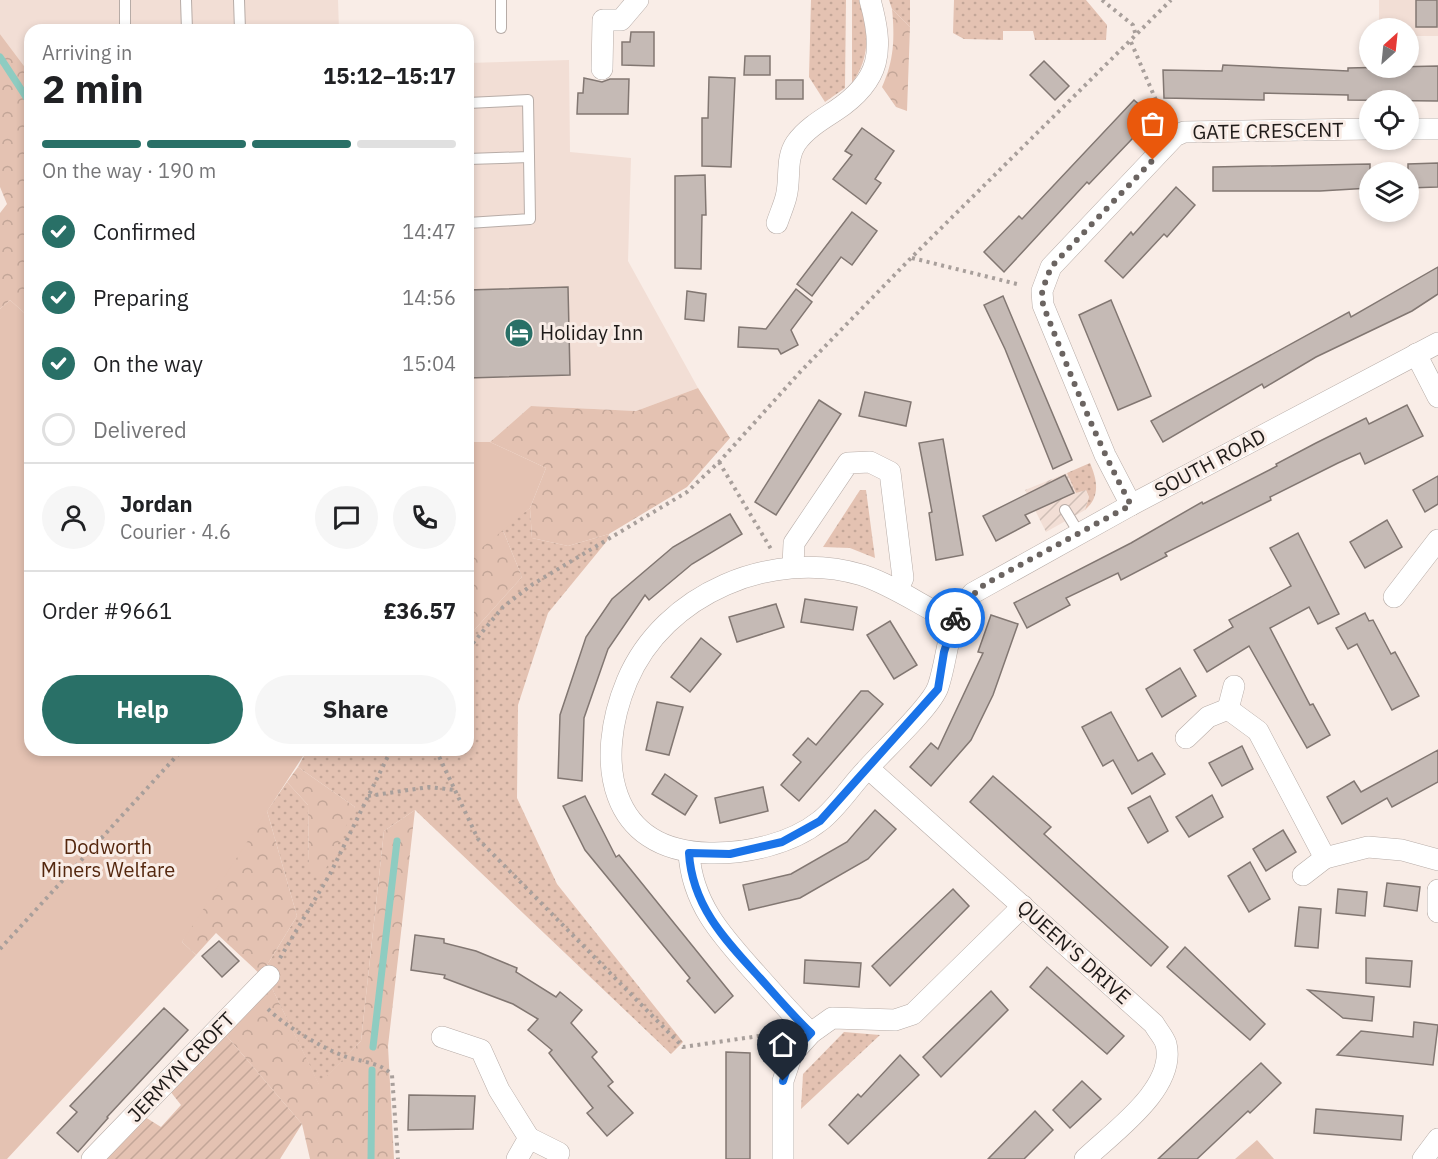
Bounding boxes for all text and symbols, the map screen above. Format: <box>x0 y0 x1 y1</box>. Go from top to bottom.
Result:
north arrow <box>1359 18 1419 78</box>
map controls <box>1359 18 1419 222</box>
text: Arriving in <box>42 39 132 66</box>
text: 15:12–15:17 <box>323 61 456 90</box>
text: 2 min <box>42 63 144 114</box>
button: locate <box>1359 90 1419 150</box>
pin <box>1127 98 1178 160</box>
icon: bag <box>1136 107 1169 140</box>
street label: GATE CRESCENT <box>1192 116 1344 145</box>
text: On the way · 190 m <box>42 157 216 184</box>
button: layers <box>1359 162 1419 222</box>
icon: check <box>42 215 75 248</box>
text: Confirmed <box>93 217 196 246</box>
text: 14:47 <box>402 218 456 245</box>
icon: check <box>42 281 75 314</box>
text: Preparing <box>93 283 188 312</box>
text: 14:56 <box>402 284 456 311</box>
hotel icon: Holiday Inn <box>503 317 535 349</box>
place label: Holiday Inn <box>540 319 643 346</box>
icon: check <box>42 347 75 380</box>
text: On the way <box>93 349 203 378</box>
text: 15:04 <box>402 350 456 377</box>
text: Delivered <box>93 415 187 444</box>
street label: SOUTH ROAD <box>1149 422 1270 503</box>
button: person <box>42 486 105 549</box>
button: chat <box>315 486 378 549</box>
button: phone <box>393 486 456 549</box>
text: Jordan <box>120 489 193 518</box>
text: Courier · 4.6 <box>120 518 231 545</box>
courier <box>925 588 985 648</box>
text: Order #9661 <box>42 596 172 625</box>
text: £36.57 <box>384 596 456 625</box>
icon: bike <box>939 602 972 635</box>
button: Help <box>42 675 243 744</box>
button: Share <box>255 675 456 744</box>
park label: Dodworth Miners Welfare <box>41 833 175 883</box>
street label: QUEEN'S DRIVE <box>1012 893 1137 1010</box>
street label: JERMYN CROFT <box>121 1006 240 1128</box>
pin <box>757 1019 808 1081</box>
icon: home <box>766 1028 799 1061</box>

